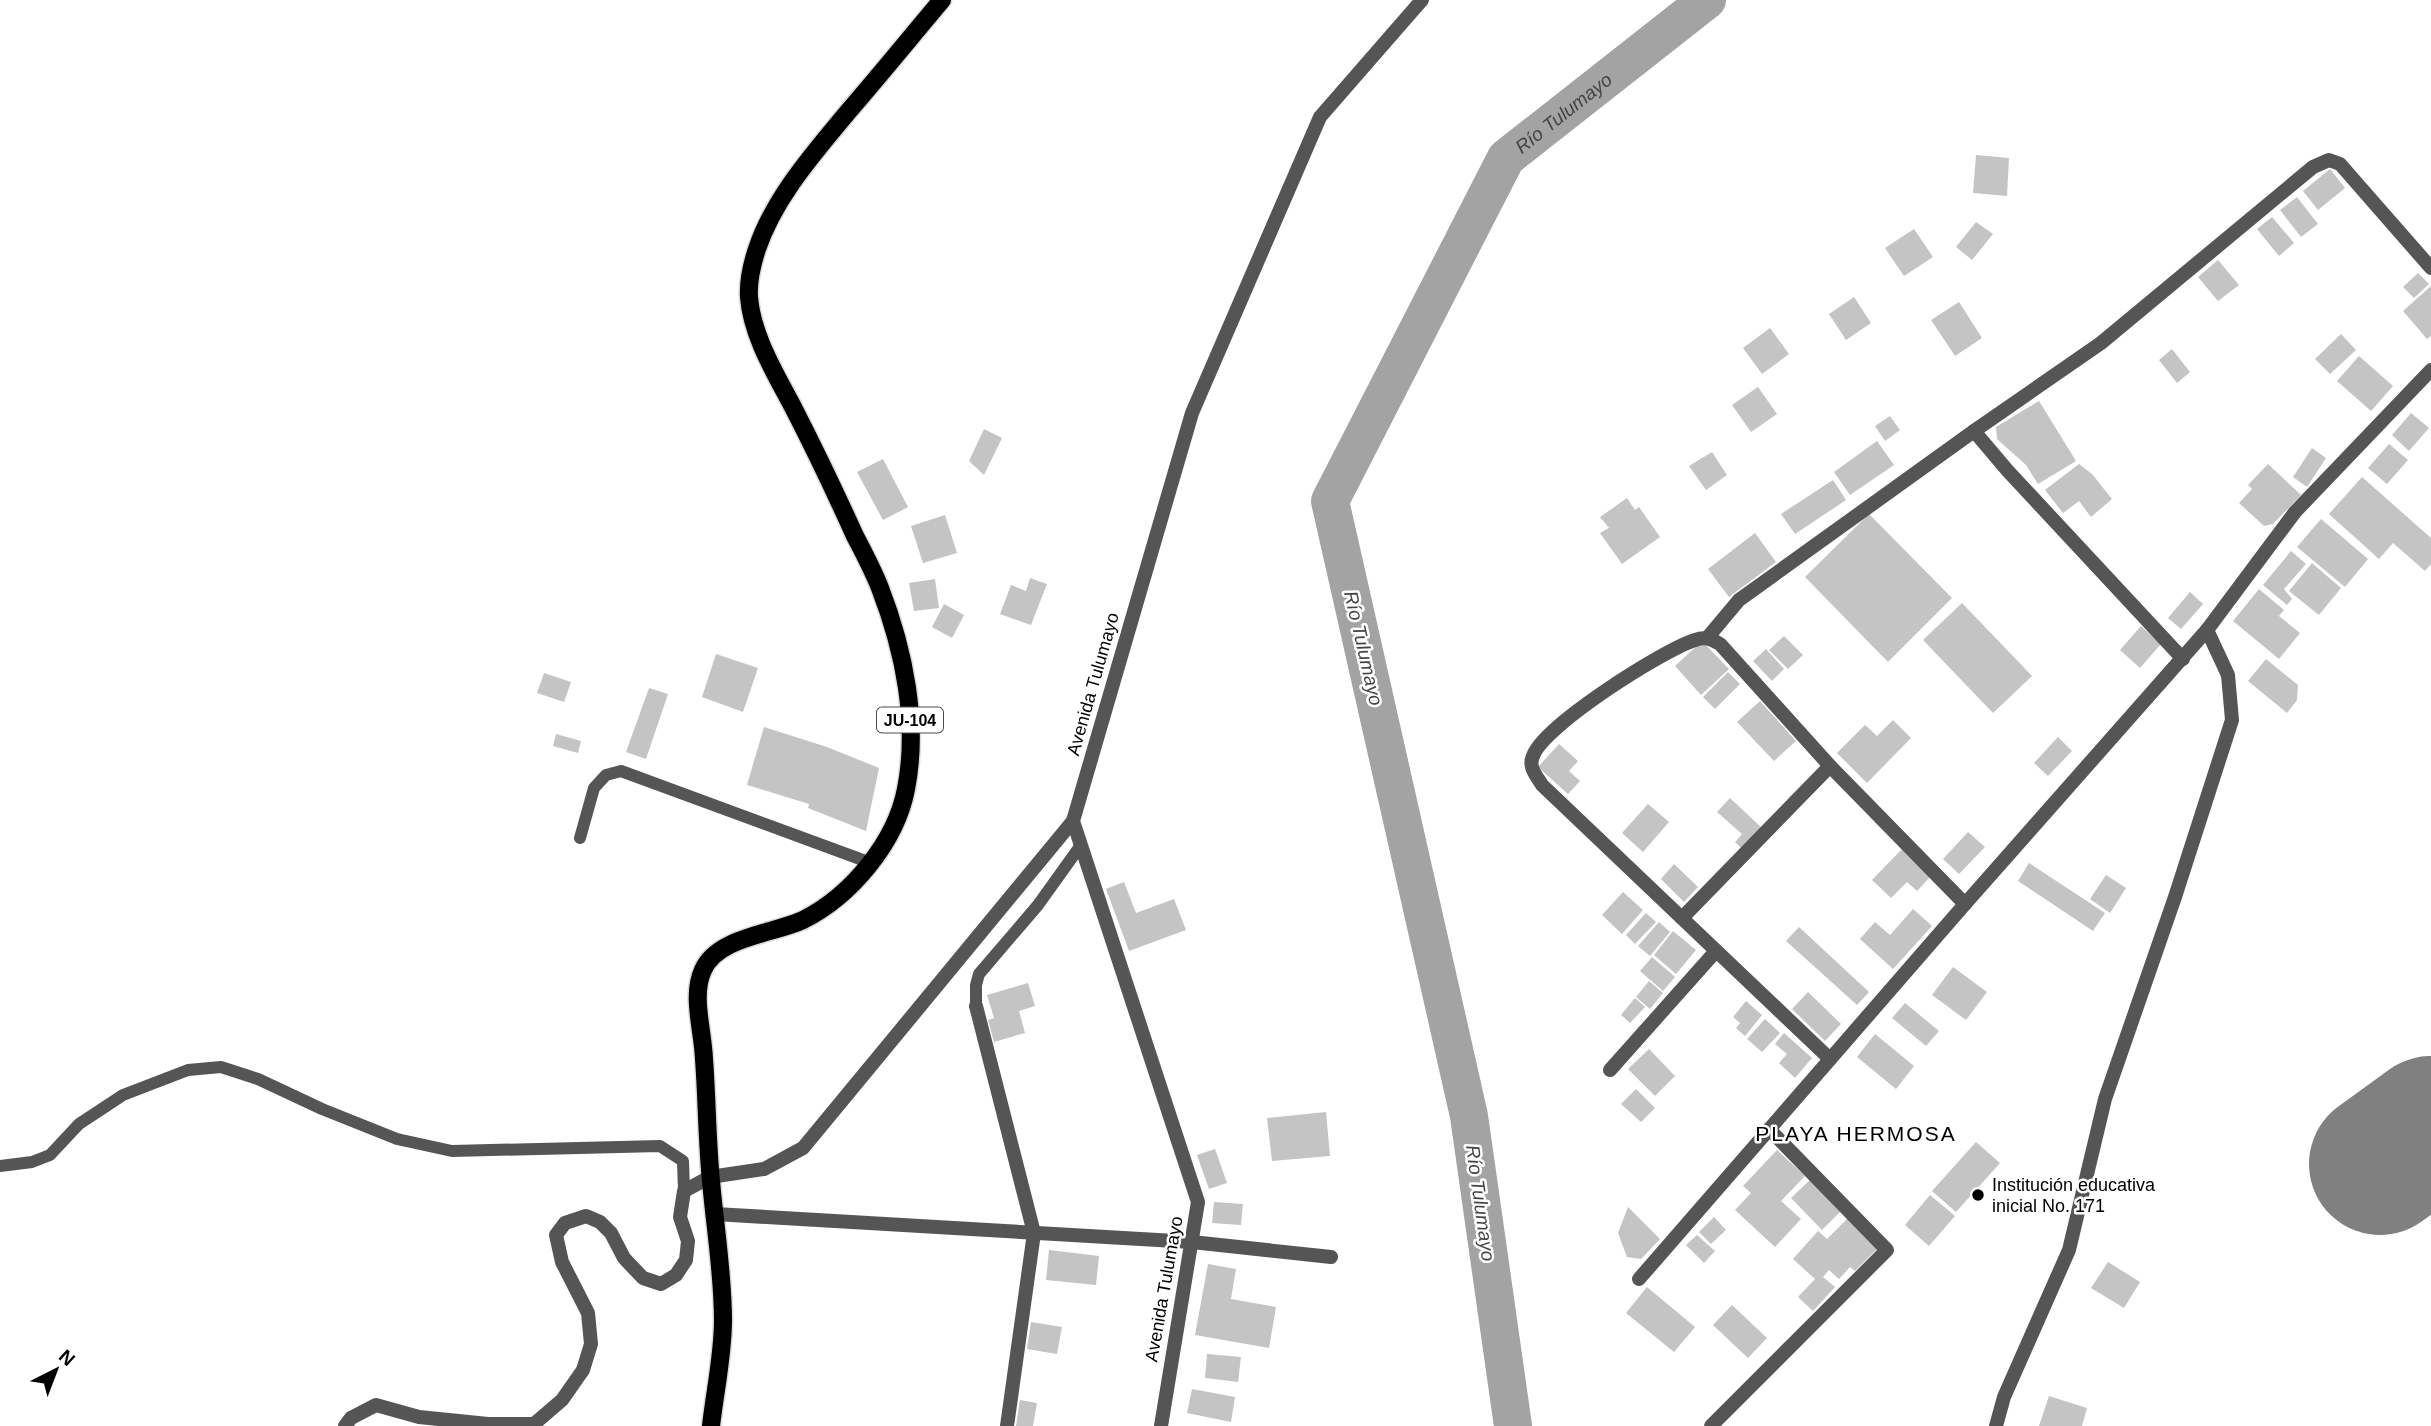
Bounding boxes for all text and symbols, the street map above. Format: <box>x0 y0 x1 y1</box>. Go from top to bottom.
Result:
water label: Río Tulumayo <box>1511 69 1616 158</box>
water label: Río Tulumayo <box>1340 589 1387 707</box>
street label: Avenida Tulumayo <box>1063 610 1123 758</box>
road number: JU-104 <box>877 708 943 733</box>
district label: PLAYA HERMOSA <box>1755 1122 1957 1145</box>
water label: Río Tulumayo <box>1462 1144 1499 1262</box>
place label: Institución educativa inicial No. 171 <box>1992 1175 2156 1216</box>
marker: Institución educativa inicial No. 171 <box>1970 1187 1986 1203</box>
street label: Avenida Tulumayo <box>1141 1215 1187 1363</box>
north arrow <box>21 1335 91 1405</box>
text: N <box>55 1345 79 1370</box>

